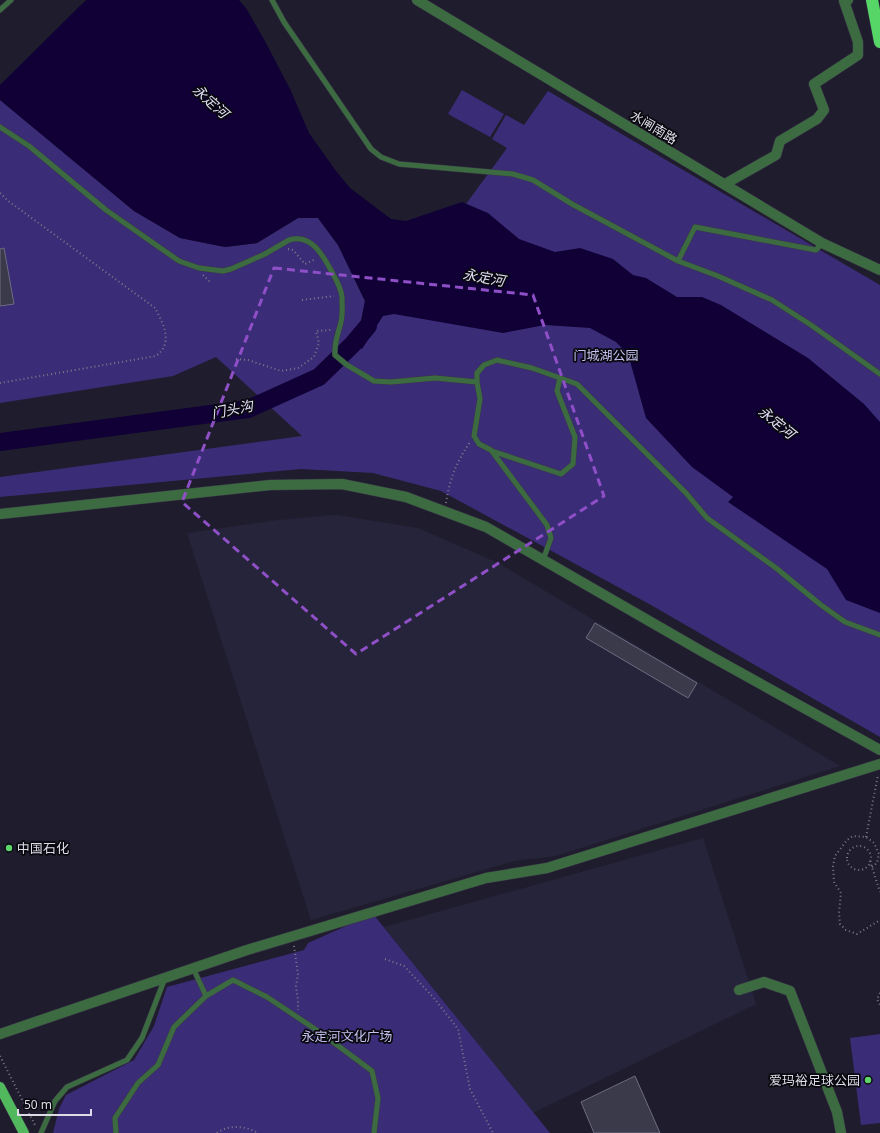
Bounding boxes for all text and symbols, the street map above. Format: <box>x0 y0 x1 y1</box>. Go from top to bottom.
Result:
water label: 永定河 <box>189 80 235 124</box>
street label: 水闸南路 <box>627 106 681 148</box>
water label: 永定河 <box>462 264 509 291</box>
park label: 门城湖公园 <box>573 346 639 364</box>
water label: 门头沟 <box>210 395 256 422</box>
water label: 永定河 <box>755 401 802 444</box>
place label: 中国石化 <box>17 839 69 857</box>
marker: 中国石化 <box>4 843 14 853</box>
park label: 永定河文化广场 <box>301 1027 393 1045</box>
place label: 爱玛裕足球公园 <box>769 1071 860 1089</box>
marker: 爱玛裕足球公园 <box>863 1075 873 1085</box>
scale bar <box>18 1091 91 1117</box>
text: 50 m <box>24 1096 52 1113</box>

